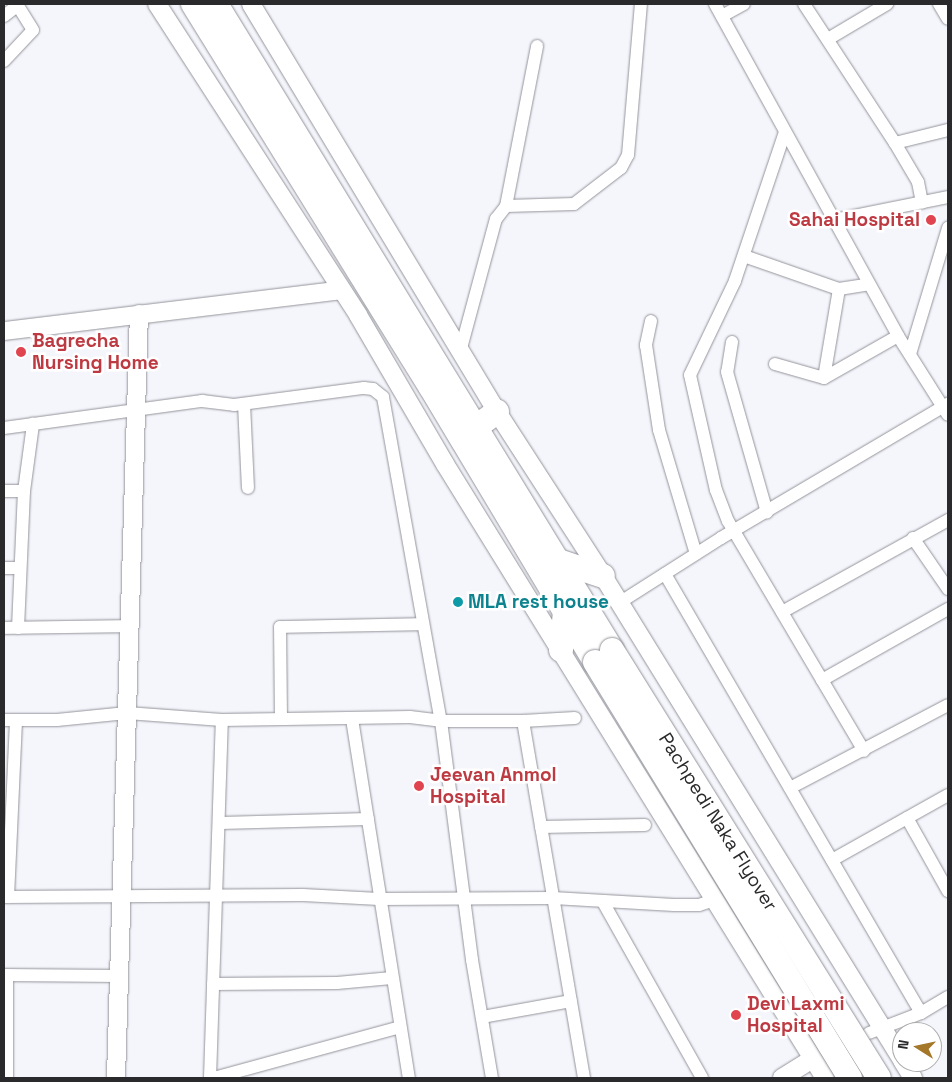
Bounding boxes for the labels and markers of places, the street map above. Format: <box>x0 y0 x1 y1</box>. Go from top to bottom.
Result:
place label: Sahai Hospital <box>789 209 920 231</box>
marker: Sahai Hospital <box>924 213 938 227</box>
place label: Bagrecha Nursing Home <box>32 330 159 374</box>
marker: Bagrecha Nursing Home <box>14 345 28 359</box>
place label: MLA rest house <box>468 591 609 613</box>
marker: MLA rest house <box>452 596 464 608</box>
place label: Jeevan Anmol Hospital <box>430 764 557 808</box>
marker: Jeevan Anmol Hospital <box>412 779 426 793</box>
place label: Devi Laxmi Hospital <box>747 993 844 1037</box>
marker: Devi Laxmi Hospital <box>729 1008 743 1022</box>

